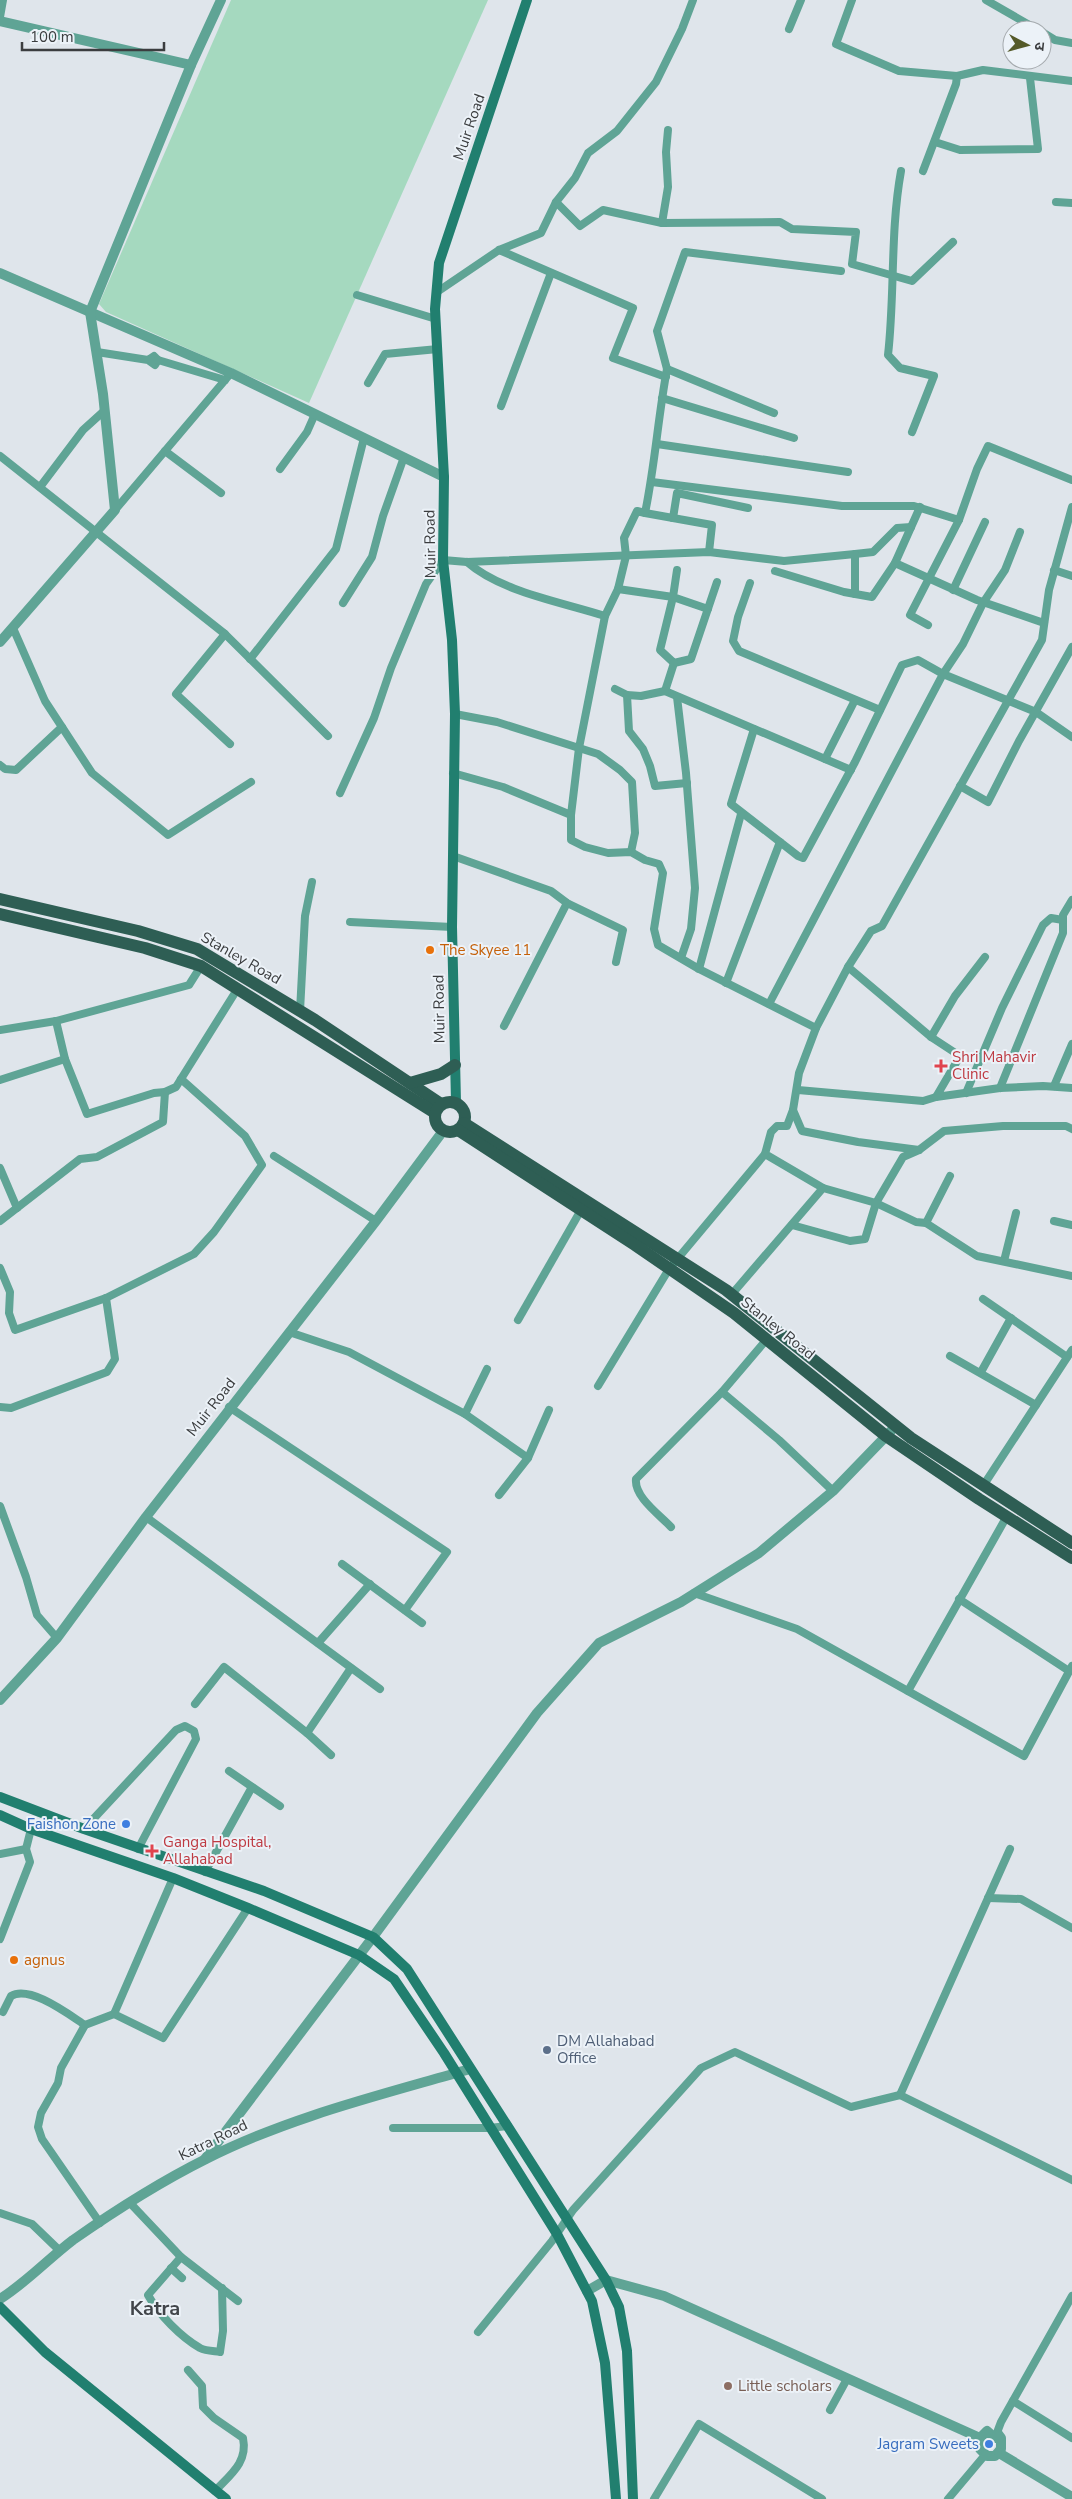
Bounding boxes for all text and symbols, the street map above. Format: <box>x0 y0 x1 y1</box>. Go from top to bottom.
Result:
scale bar <box>22 20 165 52</box>
north arrow <box>1002 20 1052 70</box>
text: 100 m <box>30 27 74 47</box>
text: उ <box>1029 41 1049 52</box>
street label: Muir Road <box>448 91 490 163</box>
street label: Muir Road <box>419 509 441 579</box>
street label: Stanley Road <box>197 927 285 989</box>
place label: The Skyee 11 <box>440 940 531 960</box>
marker: The Skyee 11 <box>424 944 436 956</box>
street label: Muir Road <box>428 974 450 1044</box>
place label: Shri Mahavir Clinic <box>952 1047 1037 1084</box>
marker: Shri Mahavir Clinic <box>934 1059 948 1073</box>
street label: Stanley Road <box>737 1292 819 1364</box>
street label: Muir Road <box>182 1374 240 1440</box>
place label: Faishon Zone <box>27 1814 116 1834</box>
marker: Faishon Zone <box>120 1818 132 1830</box>
place label: Ganga Hospital, Allahabad <box>163 1832 271 1869</box>
marker: Ganga Hospital, Allahabad <box>145 1844 159 1858</box>
place label: agnus <box>24 1950 65 1970</box>
marker: agnus <box>8 1954 20 1966</box>
place label: DM Allahabad Office <box>557 2031 655 2068</box>
marker: DM Allahabad Office <box>541 2044 553 2056</box>
street label: Katra Road <box>175 2115 251 2165</box>
district label: Katra <box>130 2295 180 2322</box>
place label: Little scholars <box>738 2376 832 2396</box>
marker: Little scholars <box>722 2380 734 2392</box>
place label: Jagram Sweets <box>876 2434 979 2454</box>
marker: Jagram Sweets <box>983 2438 995 2450</box>

